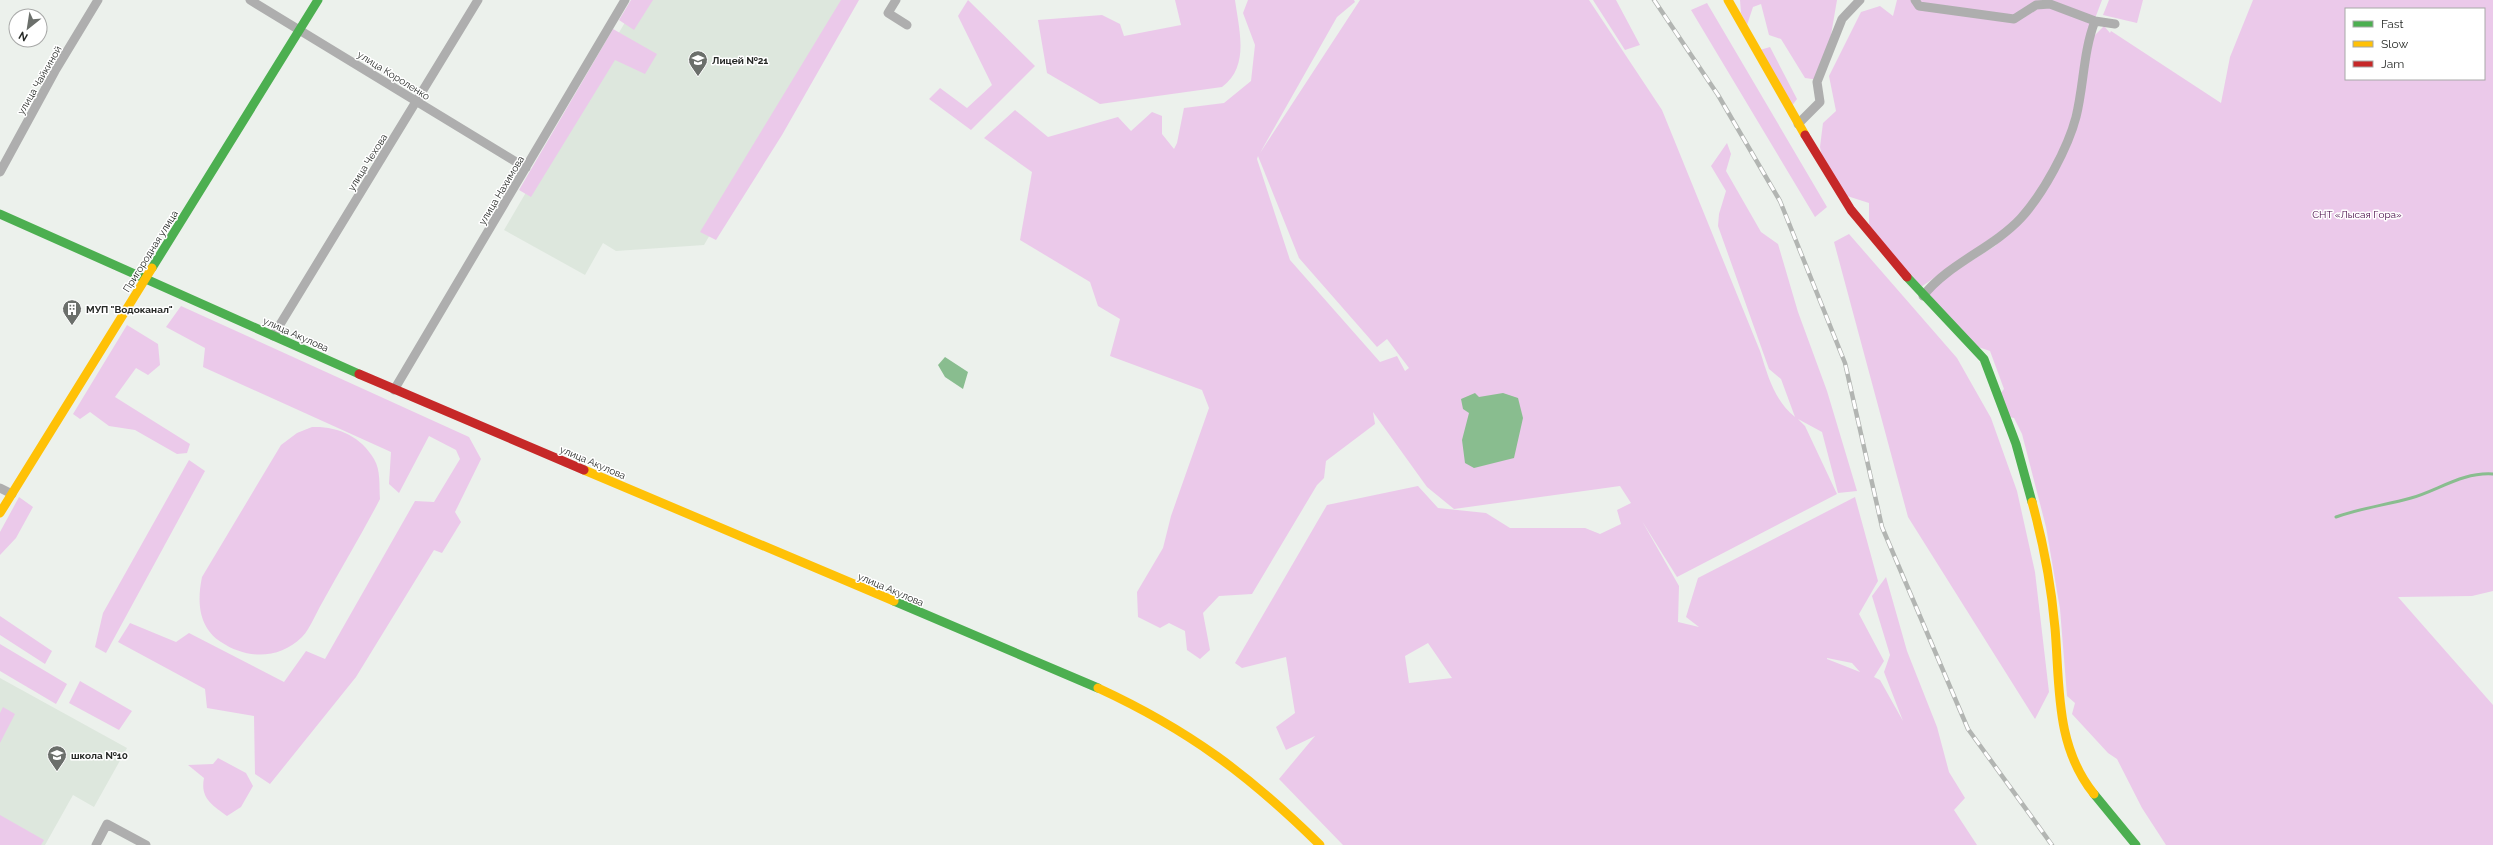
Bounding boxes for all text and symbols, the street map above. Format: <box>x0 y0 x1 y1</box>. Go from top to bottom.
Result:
north arrow <box>8 8 48 48</box>
legend <box>2345 8 2485 80</box>
text: Fast <box>2381 17 2404 31</box>
text: N <box>16 28 30 44</box>
text: Slow <box>2381 37 2408 51</box>
street label: улица Чайкиной <box>15 44 64 117</box>
street label: улица Короленко <box>356 49 432 102</box>
school or university icon: Лицей №21 <box>687 49 709 77</box>
place label: Лицей №21 <box>712 55 768 66</box>
text: Jam <box>2381 57 2404 71</box>
street label: улица Чехова <box>346 132 389 193</box>
street label: улица Нахимова <box>477 154 526 227</box>
street label: Пригородная улица <box>121 208 180 294</box>
park label: СНТ «Лысая Гора» <box>2312 209 2402 220</box>
building icon: МУП "Водоканал" <box>61 298 83 326</box>
place label: МУП "Водоканал" <box>86 304 173 315</box>
street label: улица Акулова <box>261 315 330 354</box>
street label: улица Акулова <box>558 444 627 481</box>
street label: улица Акулова <box>856 571 925 608</box>
school or university icon: школа №10 <box>46 744 68 772</box>
place label: школа №10 <box>71 750 128 761</box>

